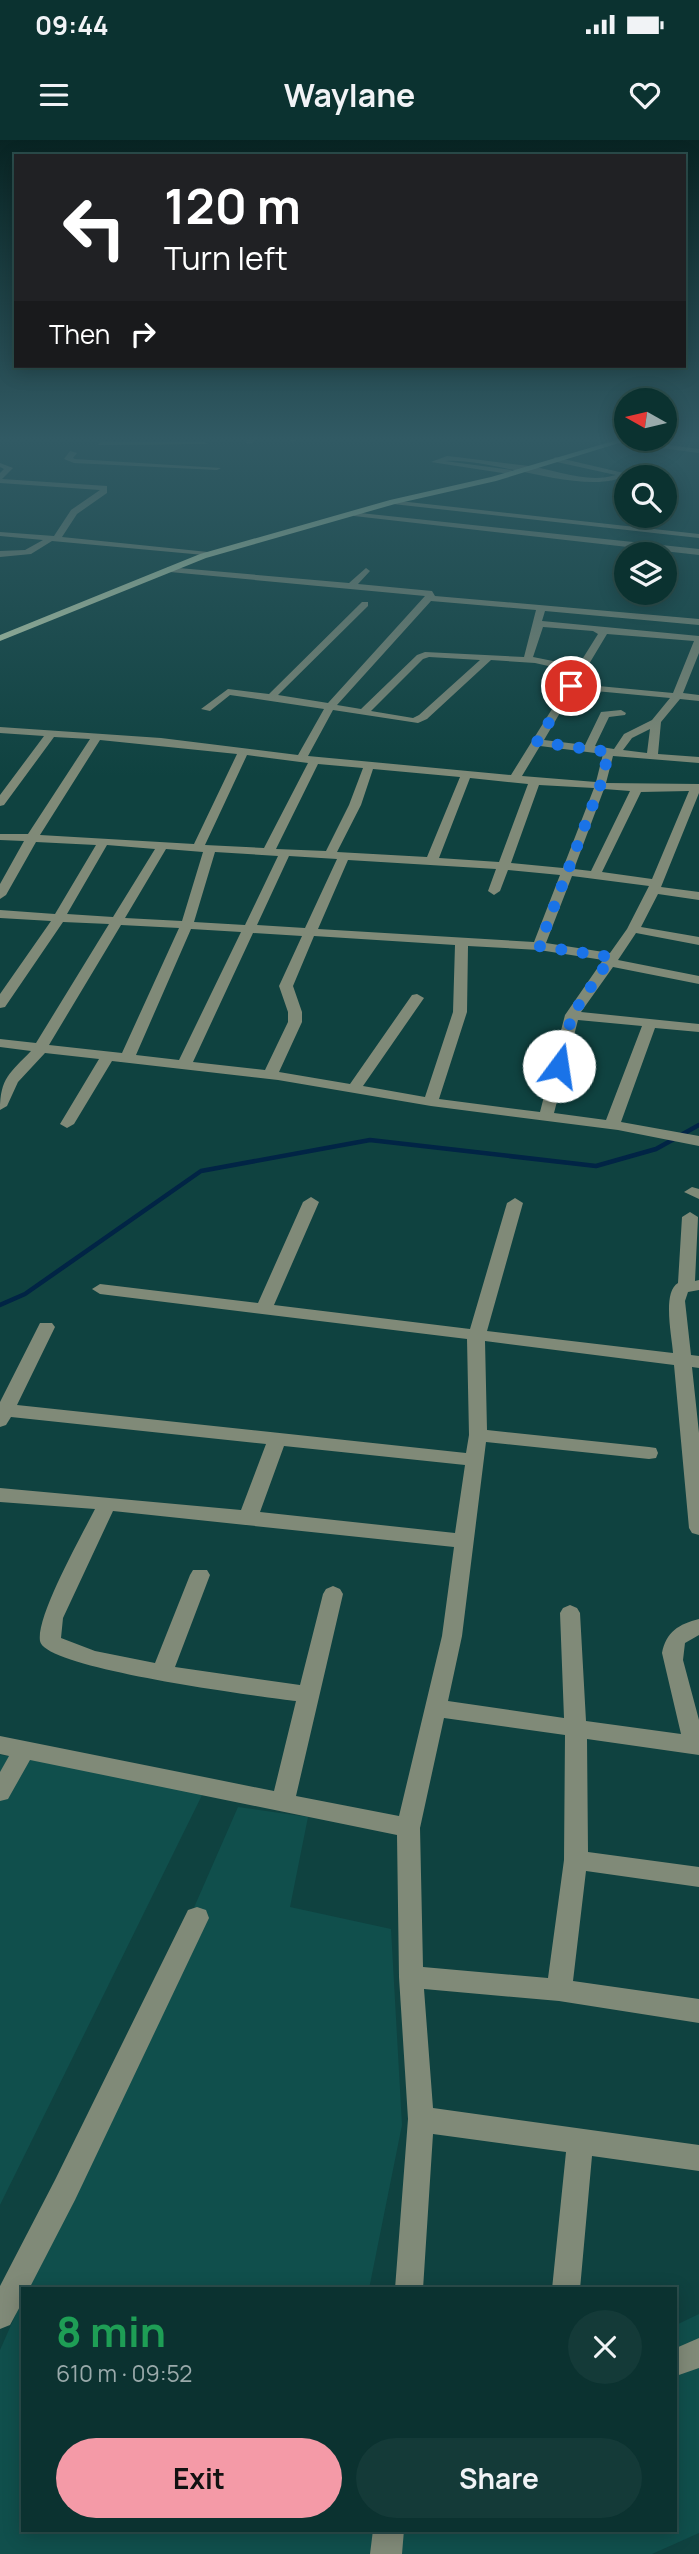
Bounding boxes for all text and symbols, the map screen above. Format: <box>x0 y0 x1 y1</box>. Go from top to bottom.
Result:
text: 09:44 <box>35 7 109 43</box>
text: Waylane <box>284 73 415 117</box>
icon: menu <box>35 76 73 114</box>
icon: heart <box>626 76 664 114</box>
text: 120 m <box>164 172 301 239</box>
icon: left <box>49 182 140 273</box>
text: Turn left <box>164 236 288 280</box>
icon: right <box>124 315 162 353</box>
text: Then <box>49 316 110 352</box>
north arrow <box>614 388 677 452</box>
map controls <box>614 388 677 605</box>
button: search <box>614 465 677 528</box>
button: layers <box>614 542 677 605</box>
pin <box>541 656 601 716</box>
icon: arrive <box>552 667 590 705</box>
position arrow <box>522 1029 596 1103</box>
text: 8 min <box>56 2302 166 2360</box>
button: close <box>568 2310 642 2384</box>
text: 610 m · 09:52 <box>56 2357 192 2389</box>
button: Exit <box>56 2438 342 2518</box>
button: Share <box>356 2438 642 2518</box>

